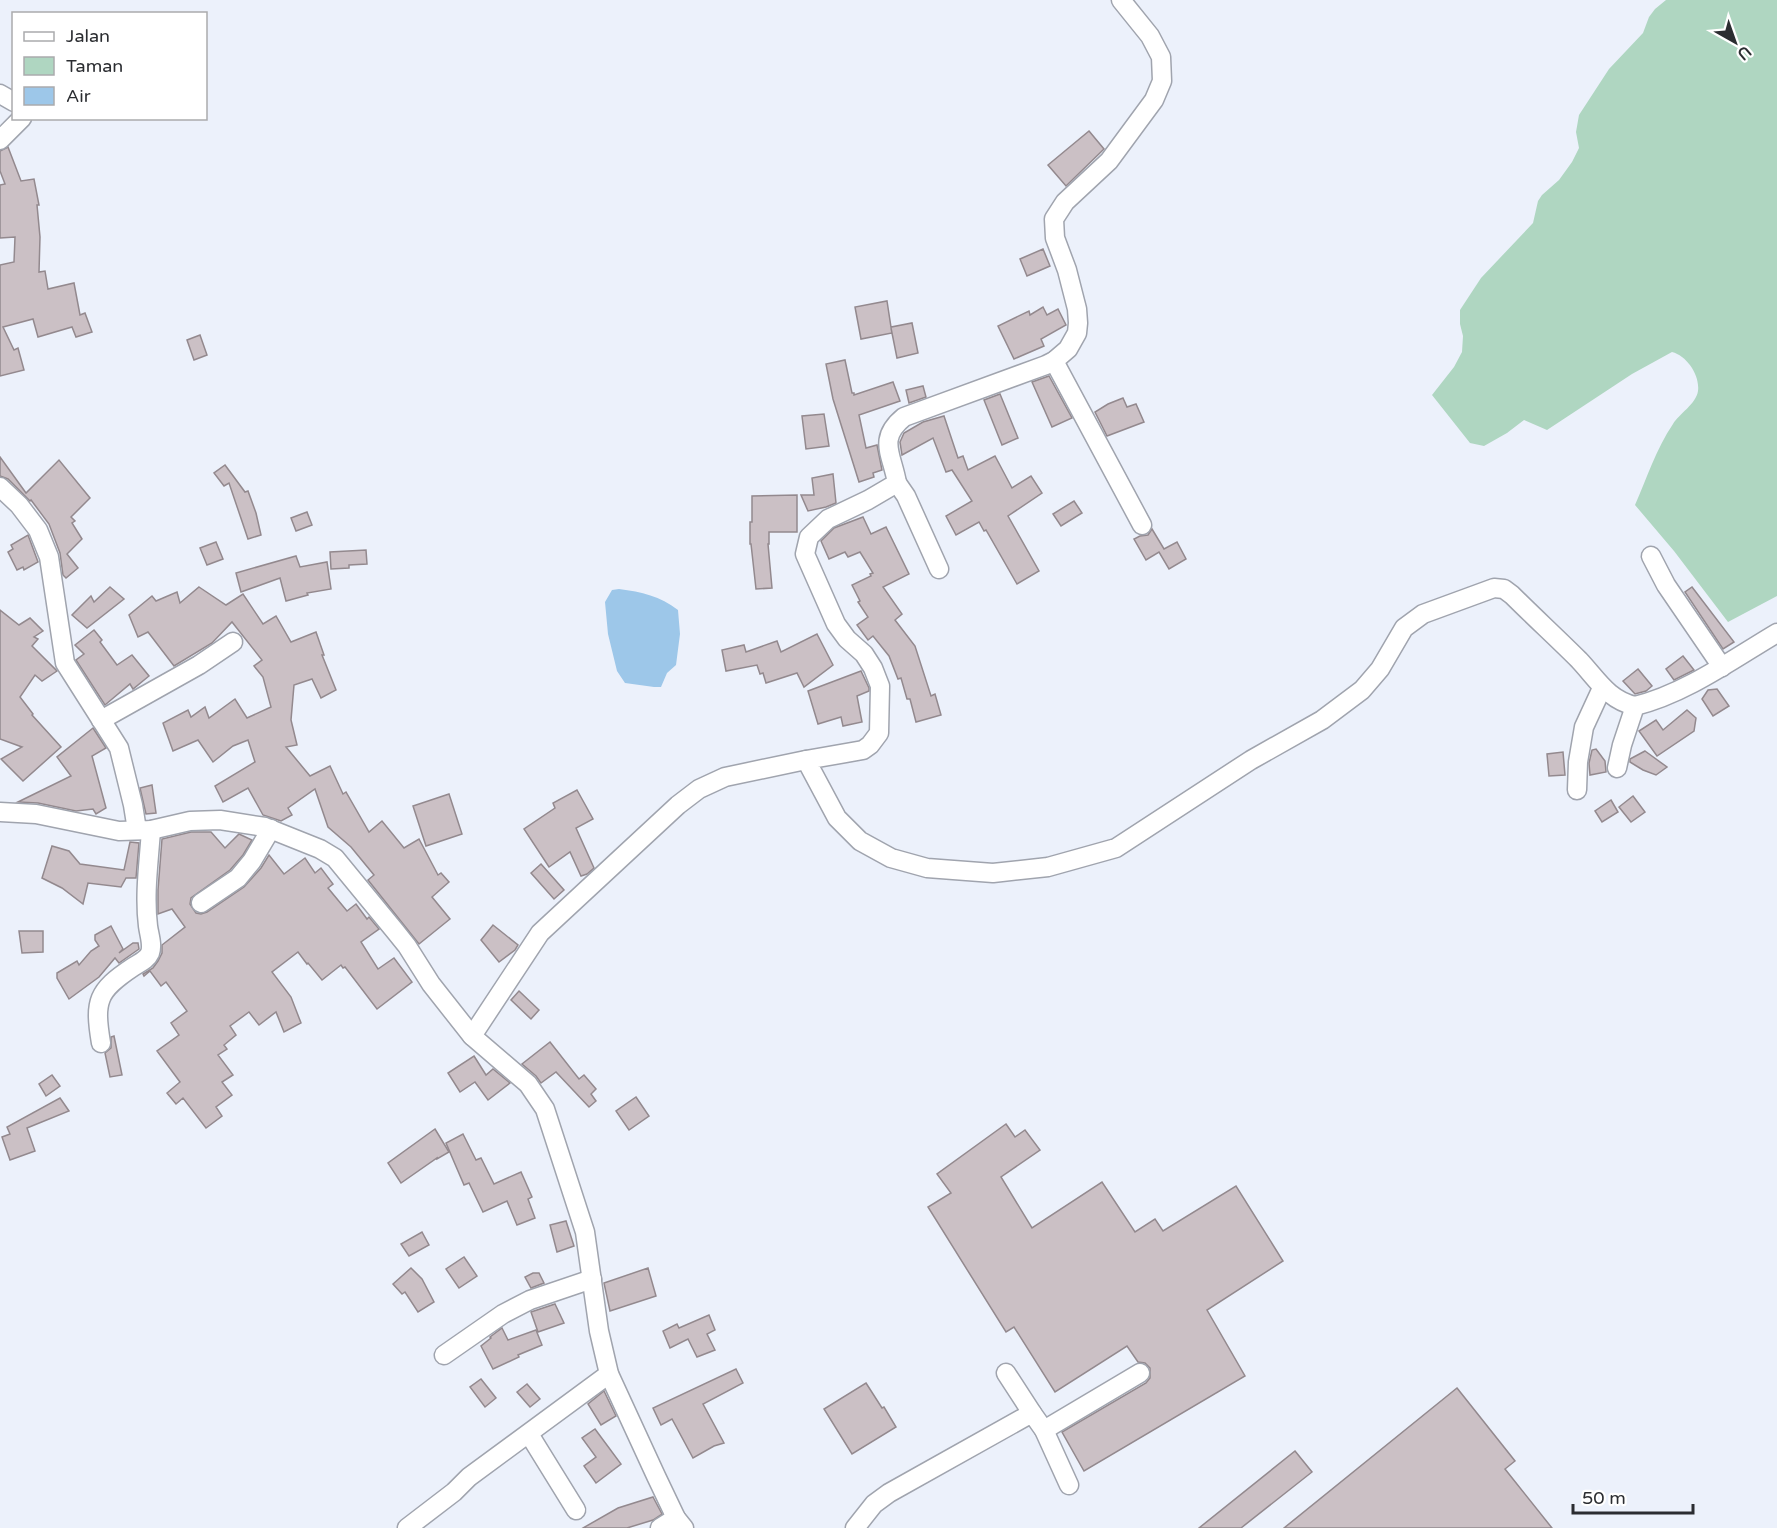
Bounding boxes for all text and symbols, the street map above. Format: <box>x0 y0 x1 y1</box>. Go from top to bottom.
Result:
legend <box>12 12 207 120</box>
north arrow <box>1705 12 1765 72</box>
text: Jalan <box>66 25 110 47</box>
text: U <box>1733 41 1755 64</box>
text: Taman <box>66 55 123 77</box>
text: Air <box>66 85 91 107</box>
scale bar <box>1573 1477 1693 1515</box>
text: 50 m <box>1582 1487 1626 1509</box>

